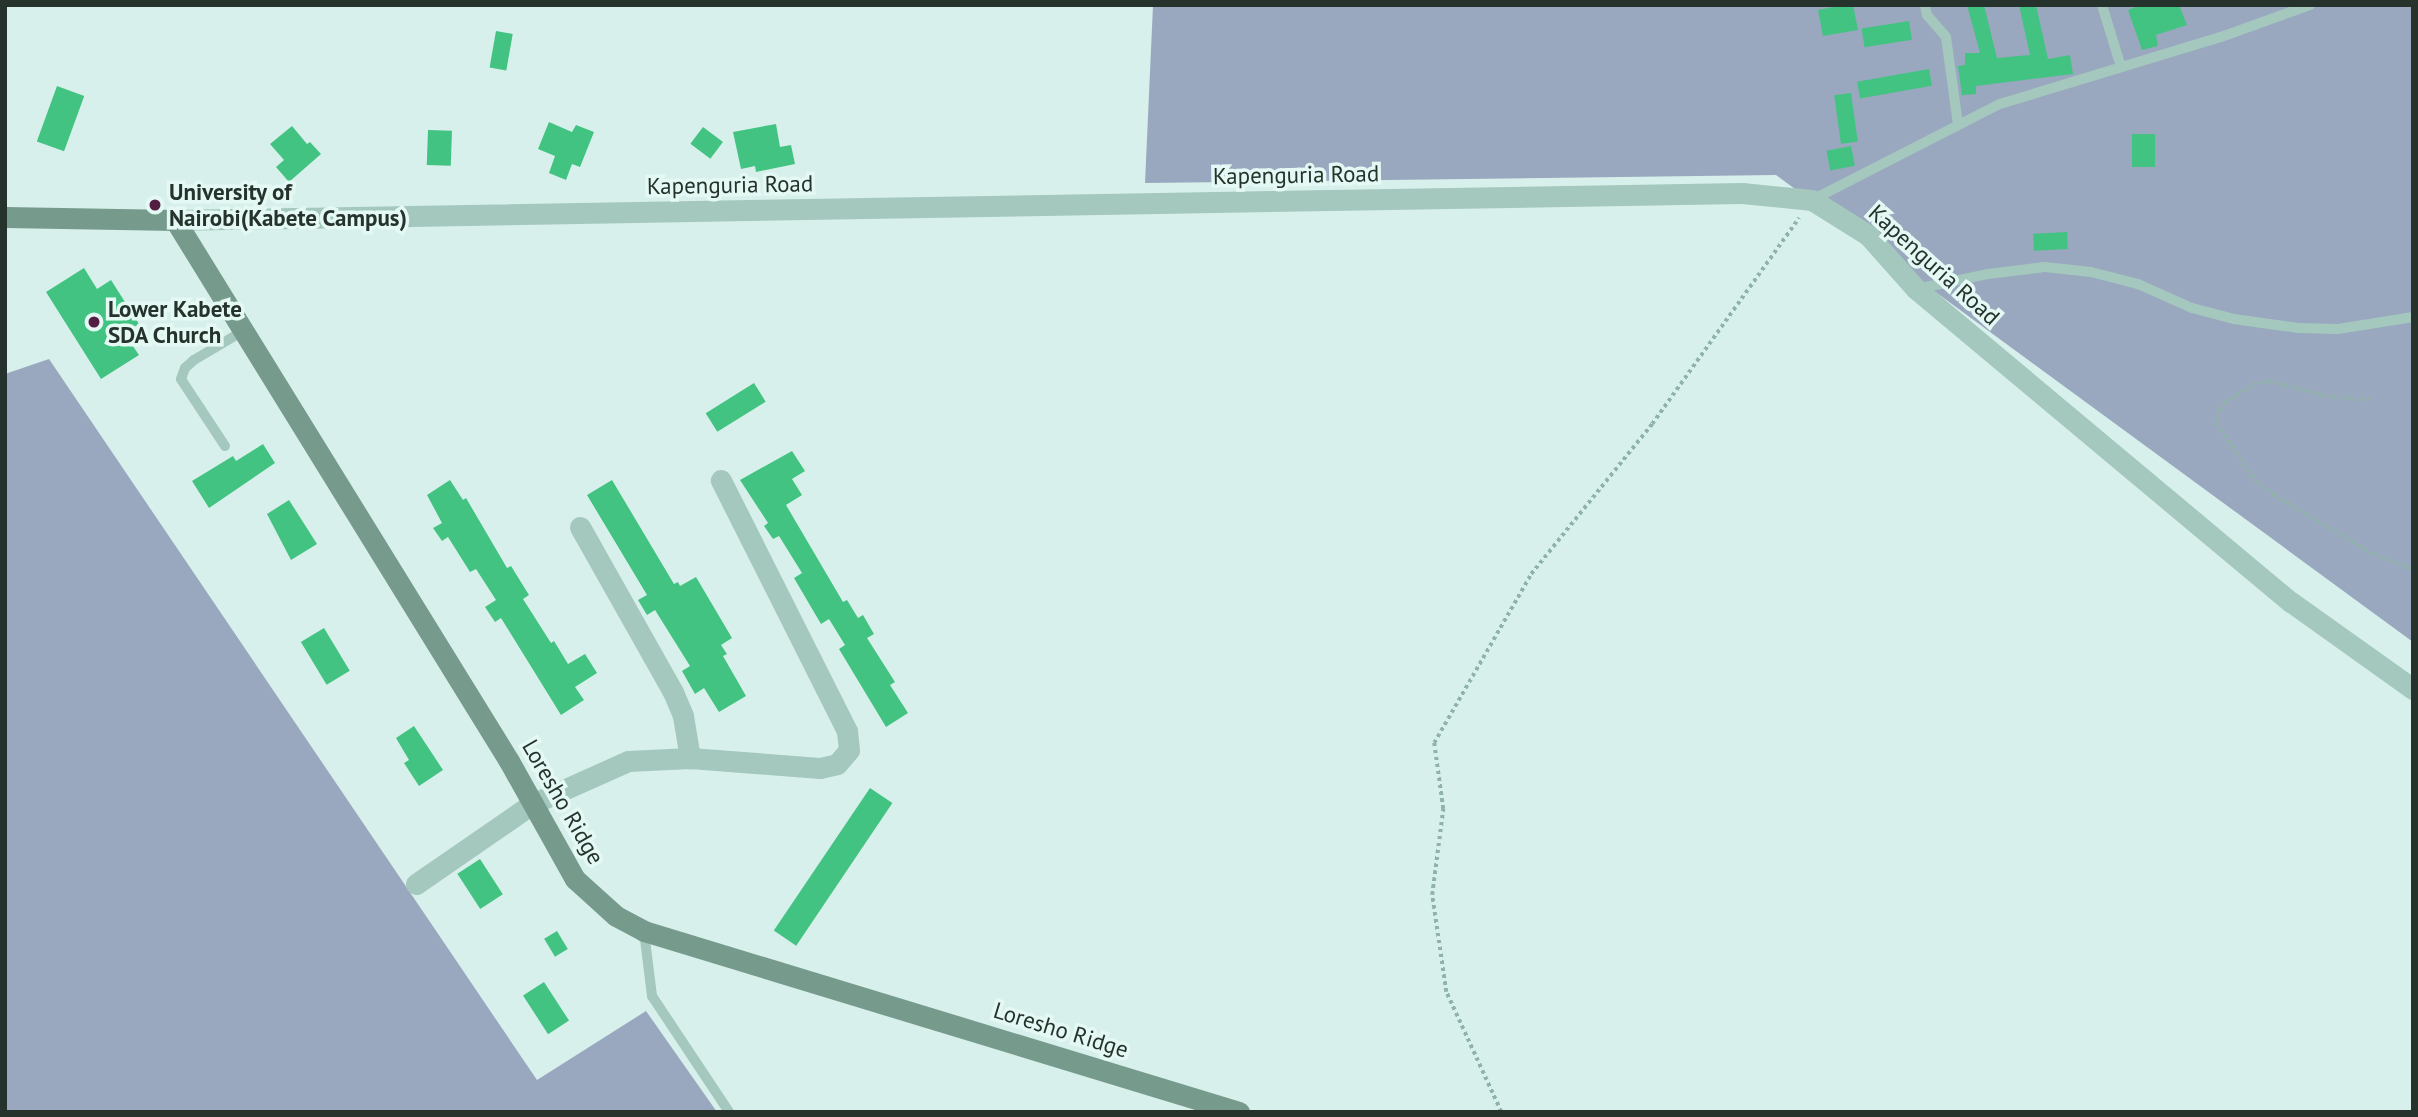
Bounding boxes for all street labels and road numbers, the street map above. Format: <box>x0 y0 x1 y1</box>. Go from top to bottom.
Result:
street label: Kapenguria Road <box>1213 160 1379 190</box>
street label: Kapenguria Road <box>647 170 813 200</box>
street label: Kapenguria Road <box>1863 199 2005 331</box>
street label: Loresho Ridge <box>516 735 610 869</box>
street label: Loresho Ridge <box>990 996 1132 1064</box>

